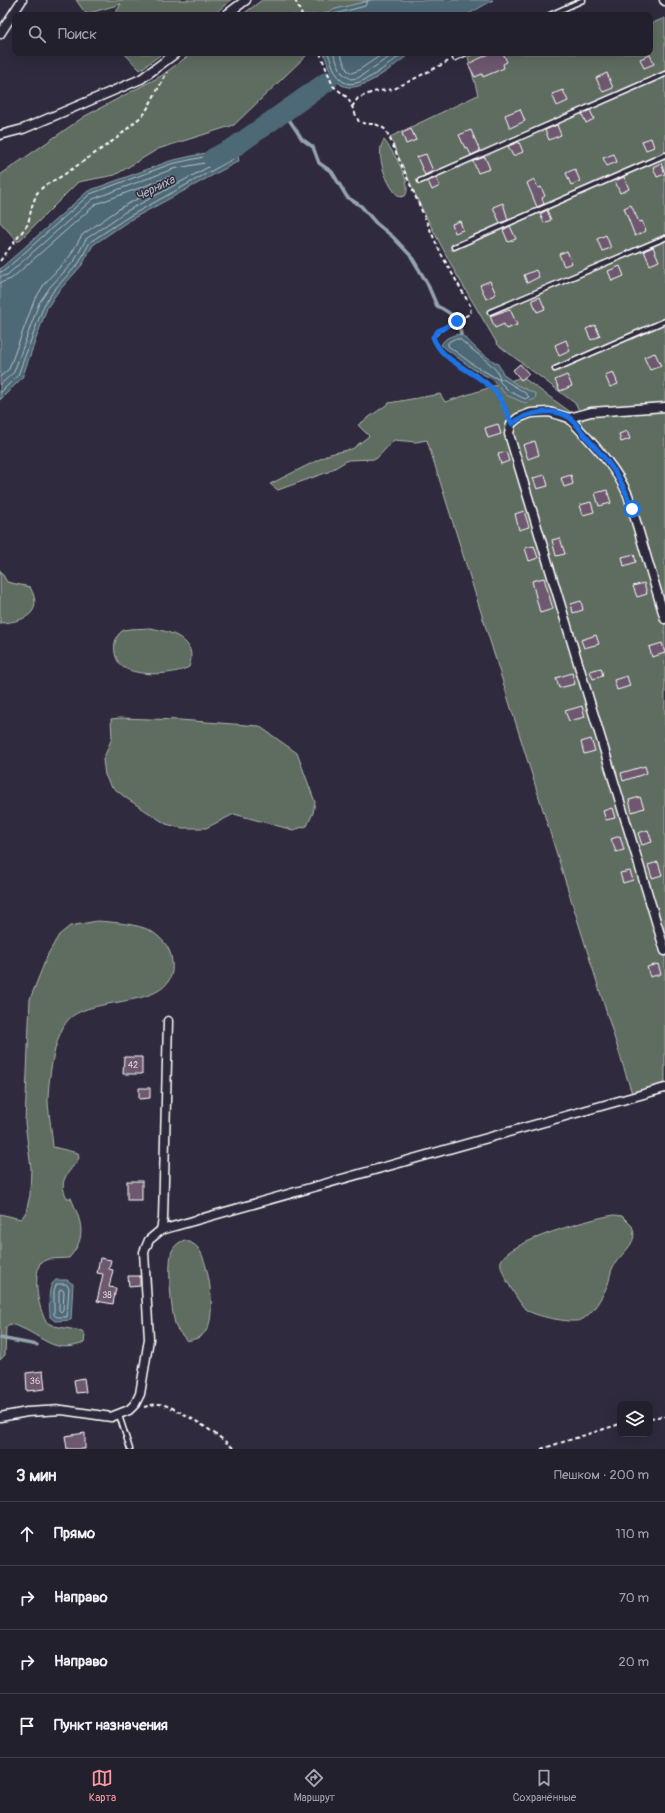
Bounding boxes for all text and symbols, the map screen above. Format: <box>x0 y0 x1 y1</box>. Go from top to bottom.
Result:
search box <box>12 12 653 56</box>
icon: search <box>26 23 48 45</box>
text: Поиск <box>58 25 97 44</box>
water label: Черниха <box>133 172 178 205</box>
route end <box>448 312 466 330</box>
route start <box>623 500 641 518</box>
house number: 42 <box>128 1060 138 1071</box>
house number: 38 <box>102 1290 112 1301</box>
house number: 36 <box>30 1376 40 1387</box>
map controls <box>617 1401 653 1437</box>
button: layers <box>617 1401 653 1437</box>
text: 3 мин <box>16 1465 56 1486</box>
text: Пешком · 200 m <box>554 1467 649 1483</box>
icon: ahead <box>16 1523 38 1545</box>
text: Прямо <box>54 1524 95 1543</box>
text: 110 m <box>616 1526 649 1542</box>
icon: right <box>16 1587 38 1609</box>
text: Направо <box>54 1588 108 1607</box>
text: 70 m <box>619 1590 649 1606</box>
icon: right <box>16 1651 38 1673</box>
text: Направо <box>54 1652 108 1671</box>
text: 20 m <box>618 1654 649 1670</box>
icon: arrive <box>16 1715 38 1737</box>
text: Пункт назначения <box>54 1716 168 1735</box>
tab: Карта <box>89 1767 116 1804</box>
tab: Маршрут <box>294 1767 335 1804</box>
tab: Сохранённые <box>513 1767 576 1804</box>

